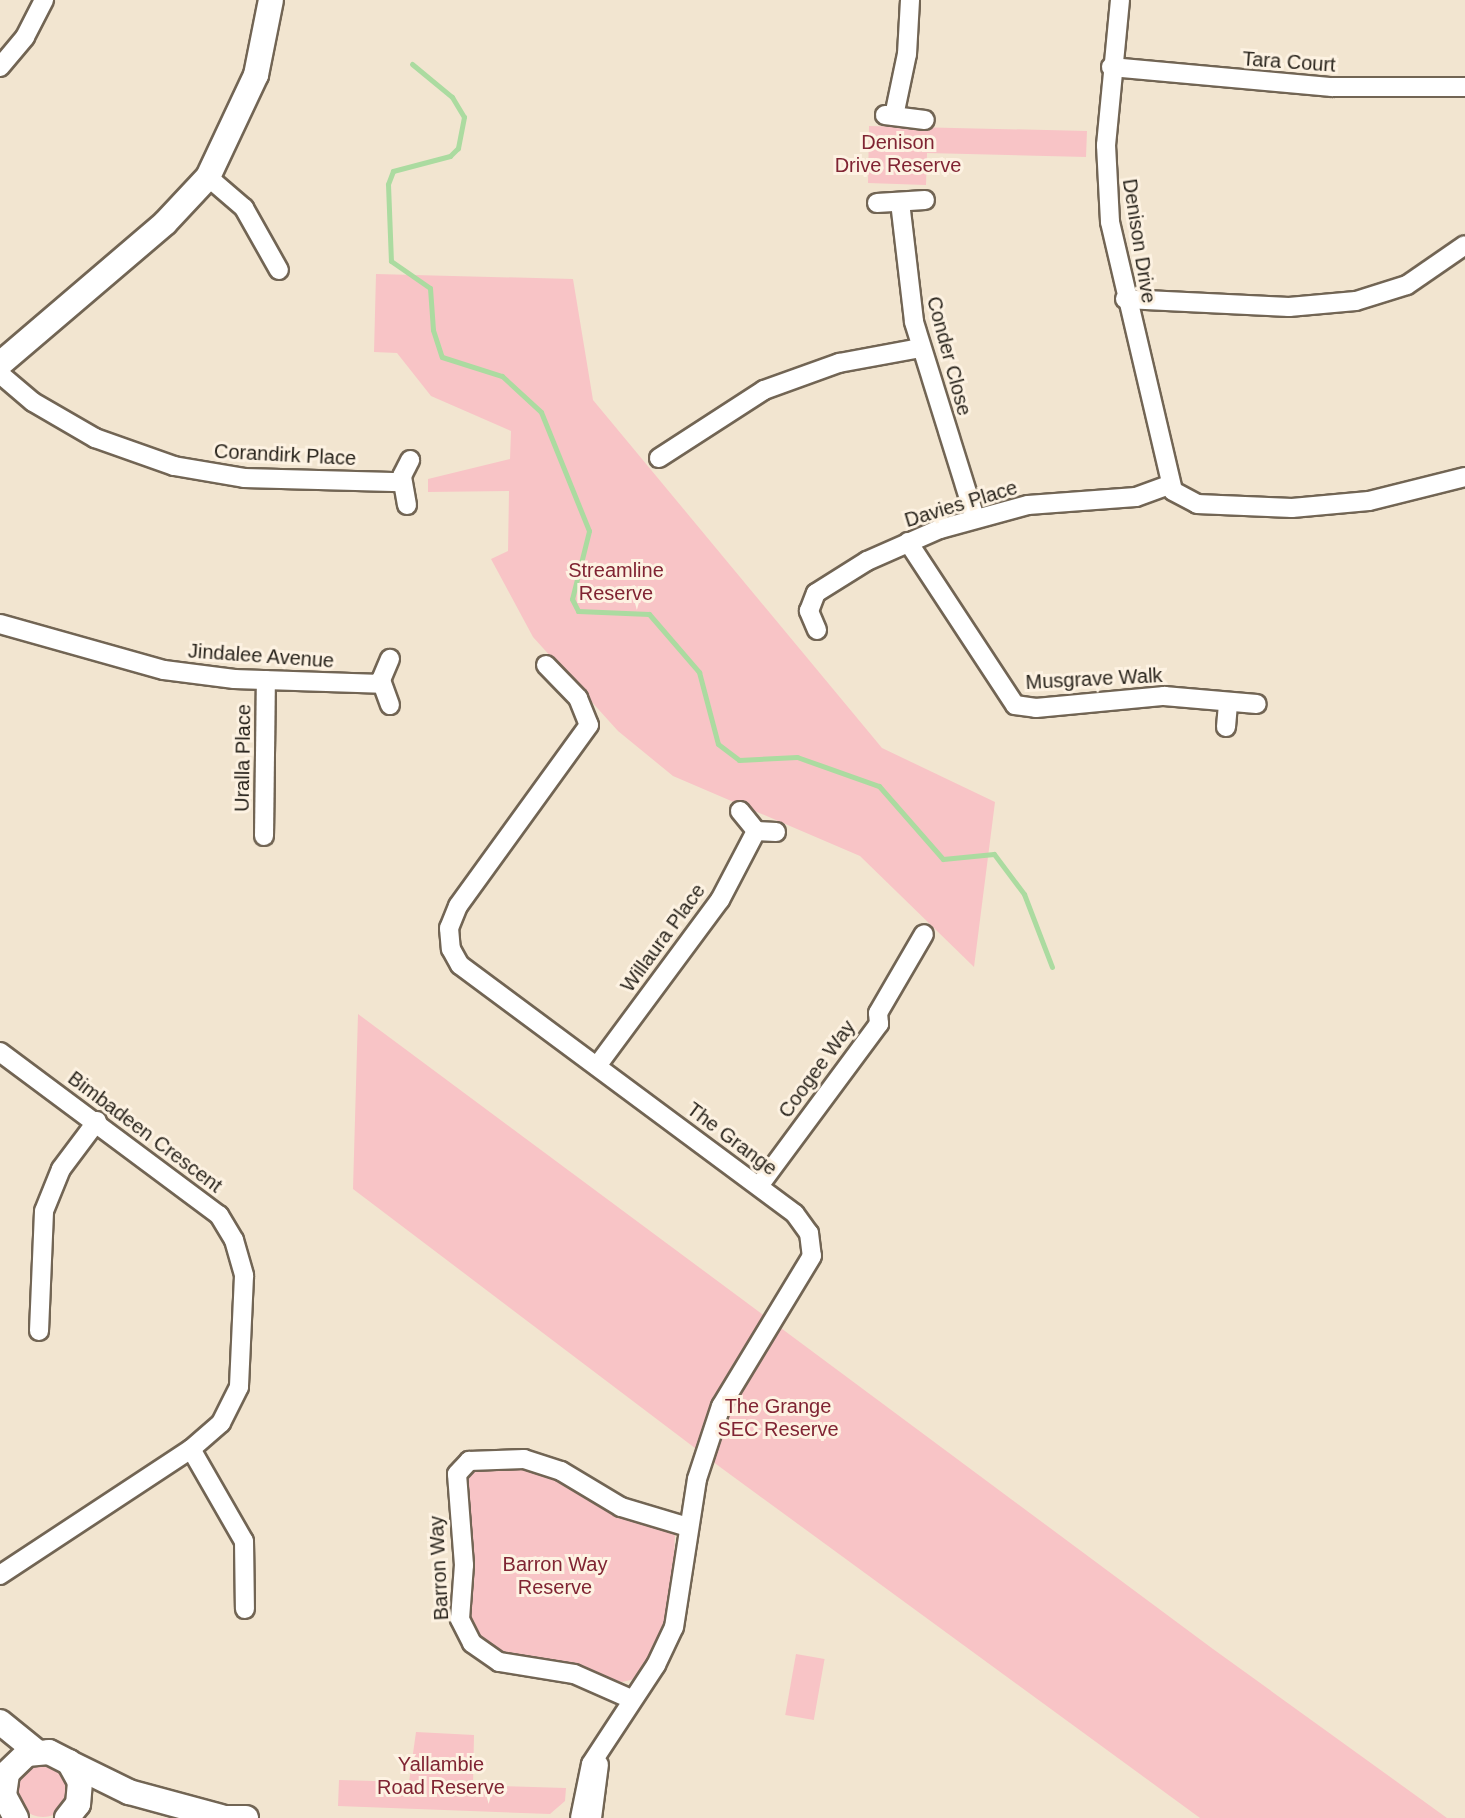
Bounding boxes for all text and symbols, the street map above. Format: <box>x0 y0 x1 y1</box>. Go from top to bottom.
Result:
street label: Tara Court <box>1242 47 1336 77</box>
park label: Denison Drive Reserve <box>835 131 961 178</box>
street label: Denison Drive <box>1117 177 1161 305</box>
street label: Conder Close <box>922 294 976 418</box>
street label: Corandirk Place <box>213 439 357 471</box>
street label: Davies Place <box>902 475 1020 533</box>
park label: Streamline Reserve <box>568 558 664 605</box>
street label: Jindalee Avenue <box>187 639 335 673</box>
street label: Musgrave Walk <box>1025 663 1163 695</box>
street label: Uralla Place <box>230 704 256 812</box>
street label: Willaura Place <box>616 879 710 997</box>
street label: Coogee Way <box>774 1015 860 1123</box>
street label: Bimbadeen Crescent <box>63 1066 227 1198</box>
street label: The Grange <box>682 1097 782 1181</box>
park label: The Grange SEC Reserve <box>717 1394 839 1441</box>
street label: Barron Way <box>424 1515 454 1621</box>
park label: Barron Way Reserve <box>503 1552 607 1599</box>
park label: Yallambie Road Reserve <box>377 1753 505 1800</box>

